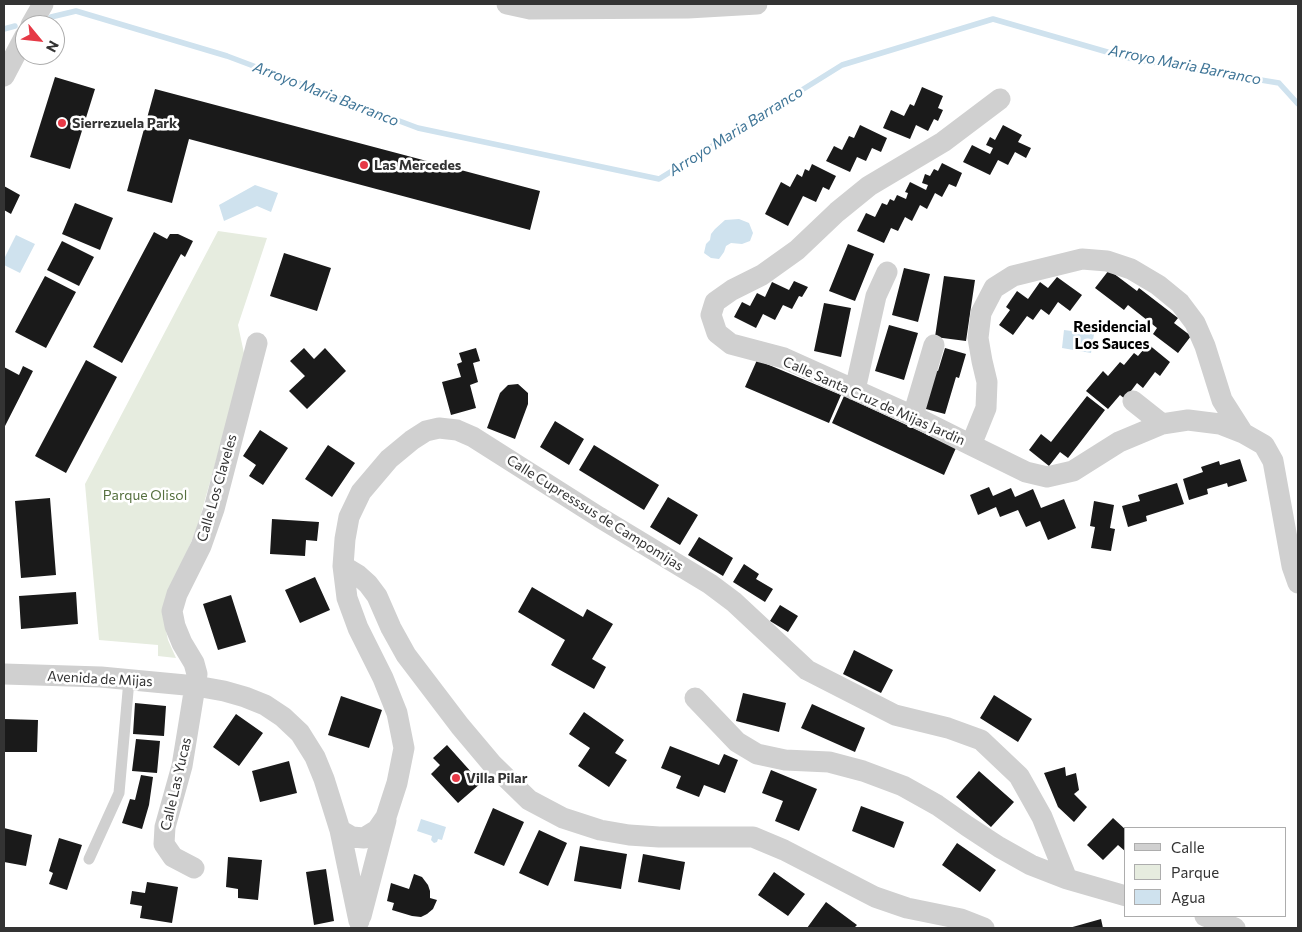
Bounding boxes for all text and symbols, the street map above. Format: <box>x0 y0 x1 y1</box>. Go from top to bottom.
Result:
north arrow <box>15 15 65 65</box>
text: N <box>43 38 63 55</box>
water label: Arroyo Maria Barranco <box>1107 41 1263 89</box>
water label: Arroyo Maria Barranco <box>251 58 401 130</box>
water label: Arroyo Maria Barranco <box>666 82 806 180</box>
place label: Sierrezuela Park <box>72 115 177 131</box>
marker: Sierrezuela Park <box>56 117 68 129</box>
place label: Las Mercedes <box>374 157 461 173</box>
marker: Las Mercedes <box>358 159 370 171</box>
district label: Residencial Los Sauces <box>1073 318 1151 353</box>
street label: Calle Santa Cruz de Mijas Jardin <box>780 353 968 449</box>
street label: Calle Los Claveles <box>194 432 240 544</box>
street label: Calle Cupresssus de Campomijas <box>503 451 687 575</box>
park label: Parque Olisol <box>103 487 187 503</box>
street label: Avenida de Mijas <box>47 668 153 690</box>
street label: Calle Las Yucas <box>157 736 195 832</box>
place label: Villa Pilar <box>466 770 527 786</box>
marker: Villa Pilar <box>450 772 462 784</box>
legend <box>1124 827 1287 917</box>
text: Calle <box>1171 838 1205 856</box>
text: Parque <box>1171 863 1219 881</box>
text: Agua <box>1171 888 1205 906</box>

